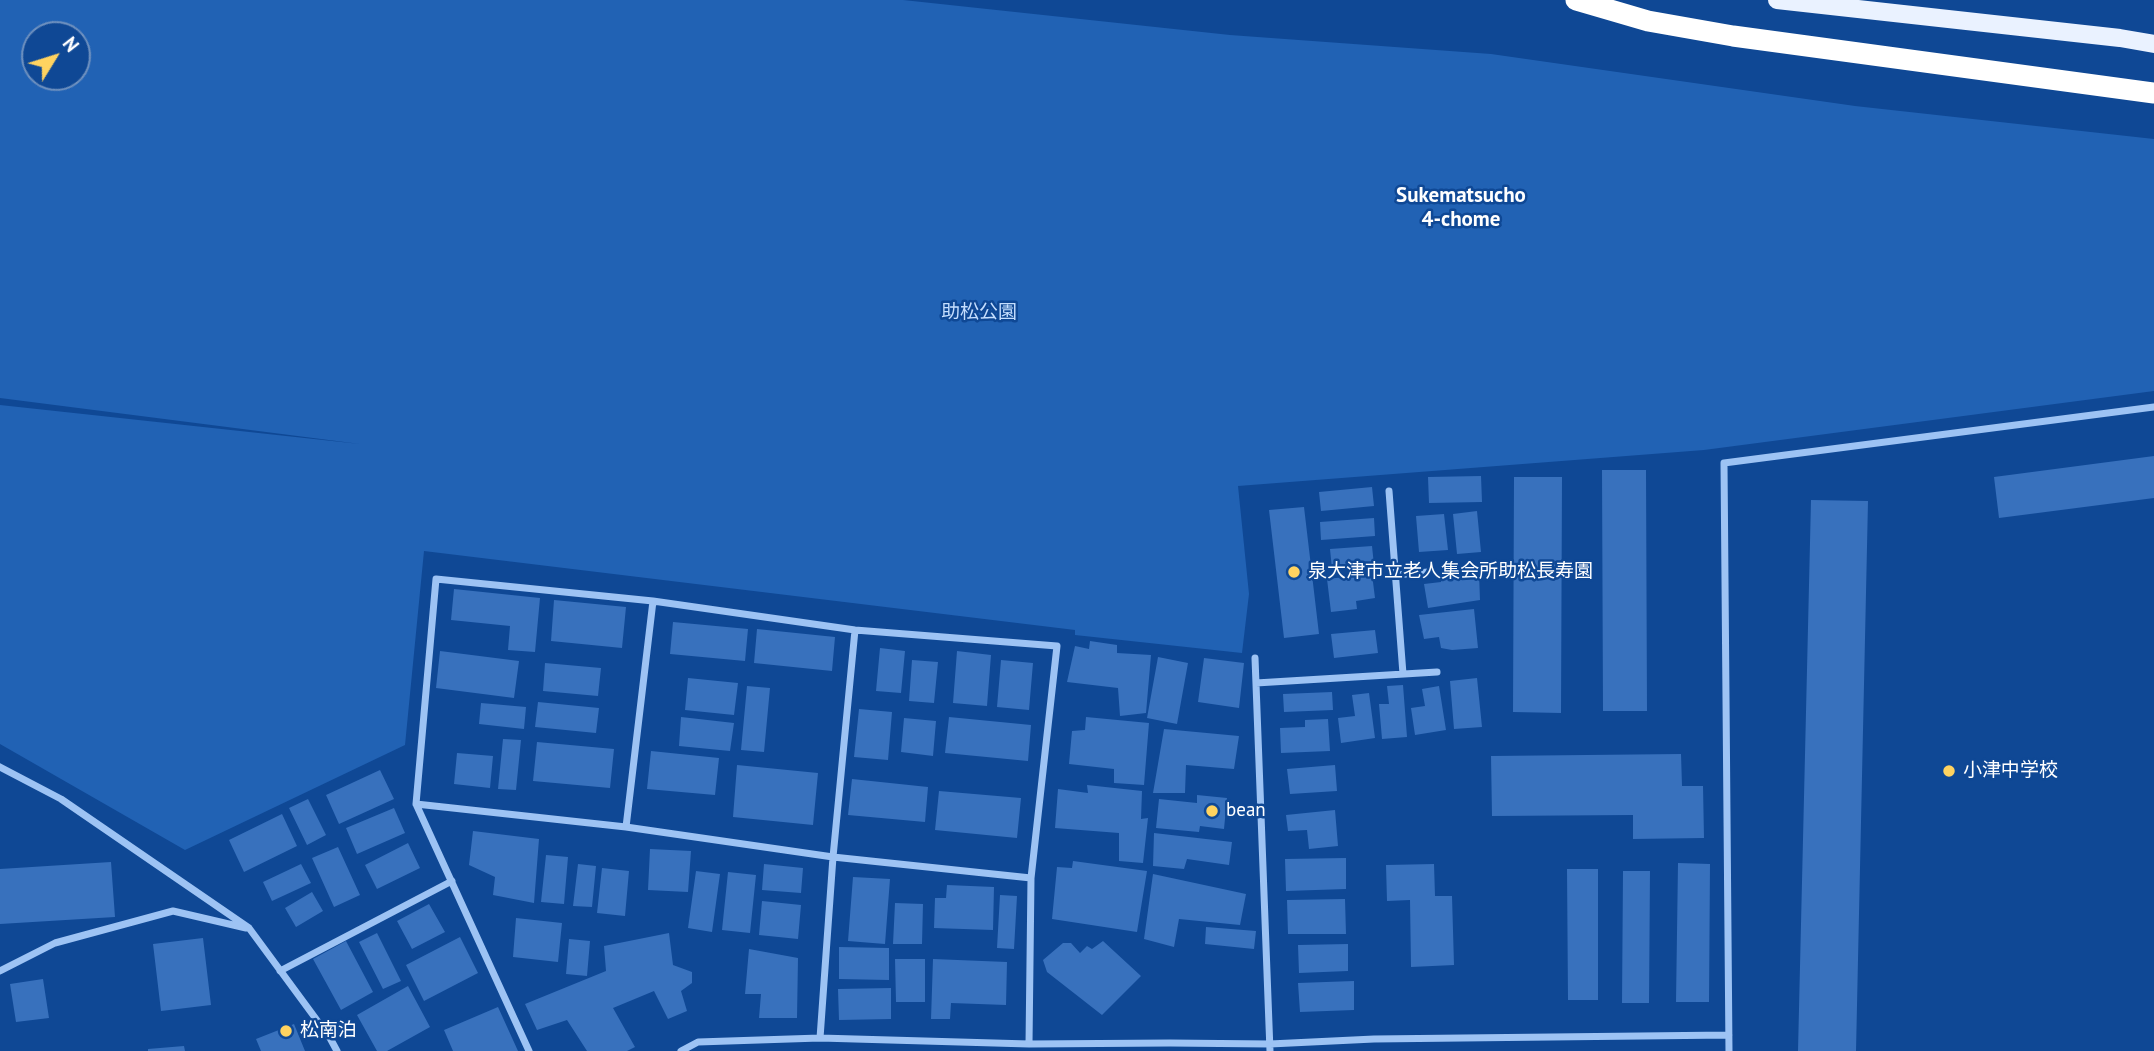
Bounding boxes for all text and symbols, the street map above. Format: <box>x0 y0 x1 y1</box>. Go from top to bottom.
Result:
north arrow <box>21 21 91 91</box>
text: N <box>58 32 84 57</box>
district label: Sukematsucho 4-chome <box>1396 183 1526 233</box>
park label: 助松公園 <box>941 302 1017 324</box>
place label: 泉大津市立老人集会所助松長寿園 <box>1308 561 1593 583</box>
marker: 泉大津市立老人集会所助松長寿園 <box>1286 564 1302 580</box>
place label: 小津中学校 <box>1963 760 2058 782</box>
marker: 小津中学校 <box>1941 763 1957 779</box>
place label: bean <box>1226 800 1266 822</box>
marker: bean <box>1204 803 1220 819</box>
place label: 松南泊 <box>300 1020 357 1042</box>
marker: 松南泊 <box>278 1023 294 1039</box>

